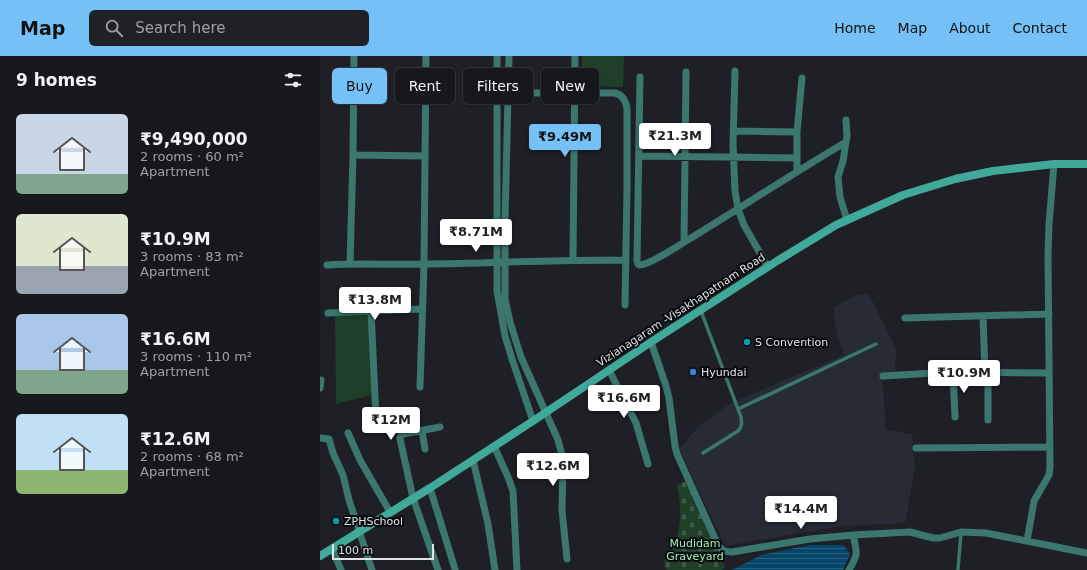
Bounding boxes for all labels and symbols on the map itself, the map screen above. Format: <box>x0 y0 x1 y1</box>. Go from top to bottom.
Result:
pin: ₹21.3M <box>642 123 708 157</box>
pin: ₹9.49M <box>532 124 598 158</box>
pin: ₹8.71M <box>443 219 509 253</box>
street label: Vizianagaram -Visakhapatnam Road <box>594 250 768 370</box>
pin: ₹13.8M <box>342 287 408 321</box>
place label: S Convention <box>755 336 828 349</box>
marker: S Convention <box>742 337 752 347</box>
pin: ₹10.9M <box>931 360 997 394</box>
place label: Hyundai <box>701 366 747 379</box>
marker: Hyundai <box>688 367 698 377</box>
pin: ₹16.6M <box>591 385 657 419</box>
pin: ₹12M <box>367 407 415 441</box>
pin: ₹12.6M <box>520 453 586 487</box>
pin: ₹14.4M <box>768 496 834 530</box>
place label: ZPHSchool <box>344 515 403 528</box>
marker: ZPHSchool <box>331 516 341 526</box>
park label: Mudidam Graveyard <box>666 537 724 563</box>
scale bar <box>332 542 434 561</box>

